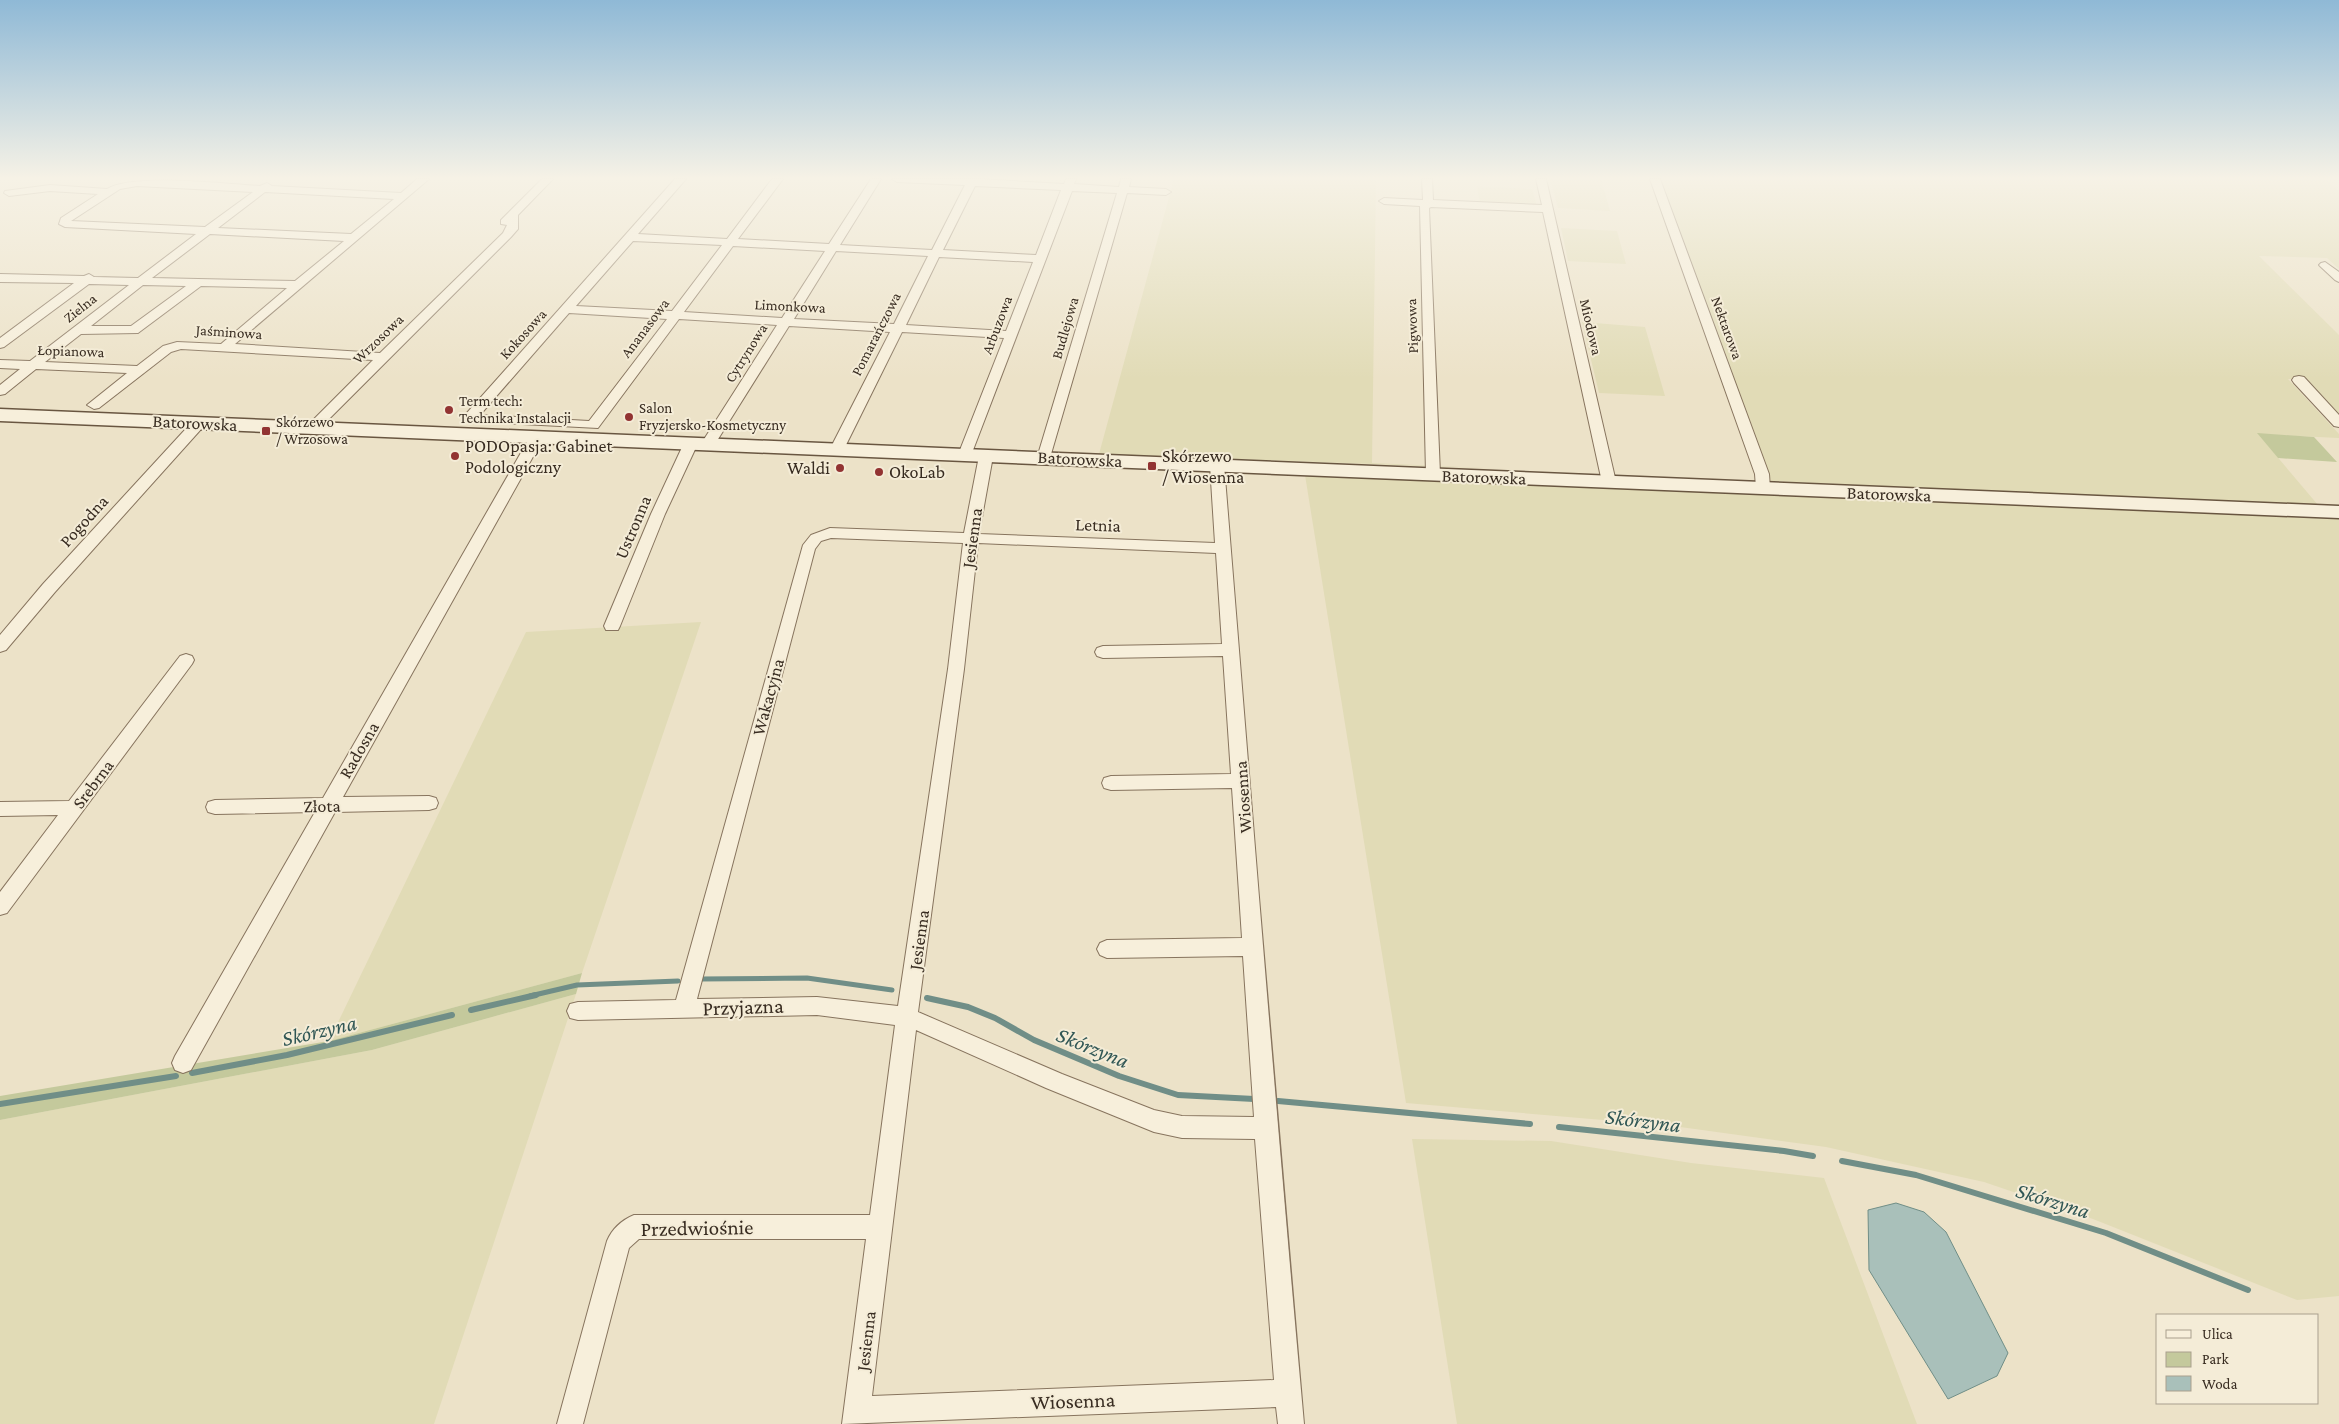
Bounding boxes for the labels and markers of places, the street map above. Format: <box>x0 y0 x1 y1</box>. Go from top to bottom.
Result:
place label: Term tech: Technika Instalacji <box>459 393 571 427</box>
place label: Salon Fryzjersko-Kosmetyczny <box>639 400 786 434</box>
marker: Term tech: Technika Instalacji <box>443 404 455 416</box>
marker: Salon Fryzjersko-Kosmetyczny <box>623 411 635 423</box>
place label: Skórzewo / Wrzosowa <box>276 414 348 447</box>
marker: Skórzewo / Wrzosowa <box>260 425 272 437</box>
place label: PODOpasja: Gabinet Podologiczny <box>465 436 614 477</box>
place label: Skórzewo / Wiosenna <box>1162 446 1244 487</box>
marker: PODOpasja: Gabinet Podologiczny <box>449 450 461 462</box>
place label: Waldi <box>787 458 830 478</box>
marker: Skórzewo / Wiosenna <box>1146 460 1158 472</box>
marker: Waldi <box>834 462 846 474</box>
place label: OkoLab <box>889 462 945 482</box>
marker: OkoLab <box>873 466 885 478</box>

